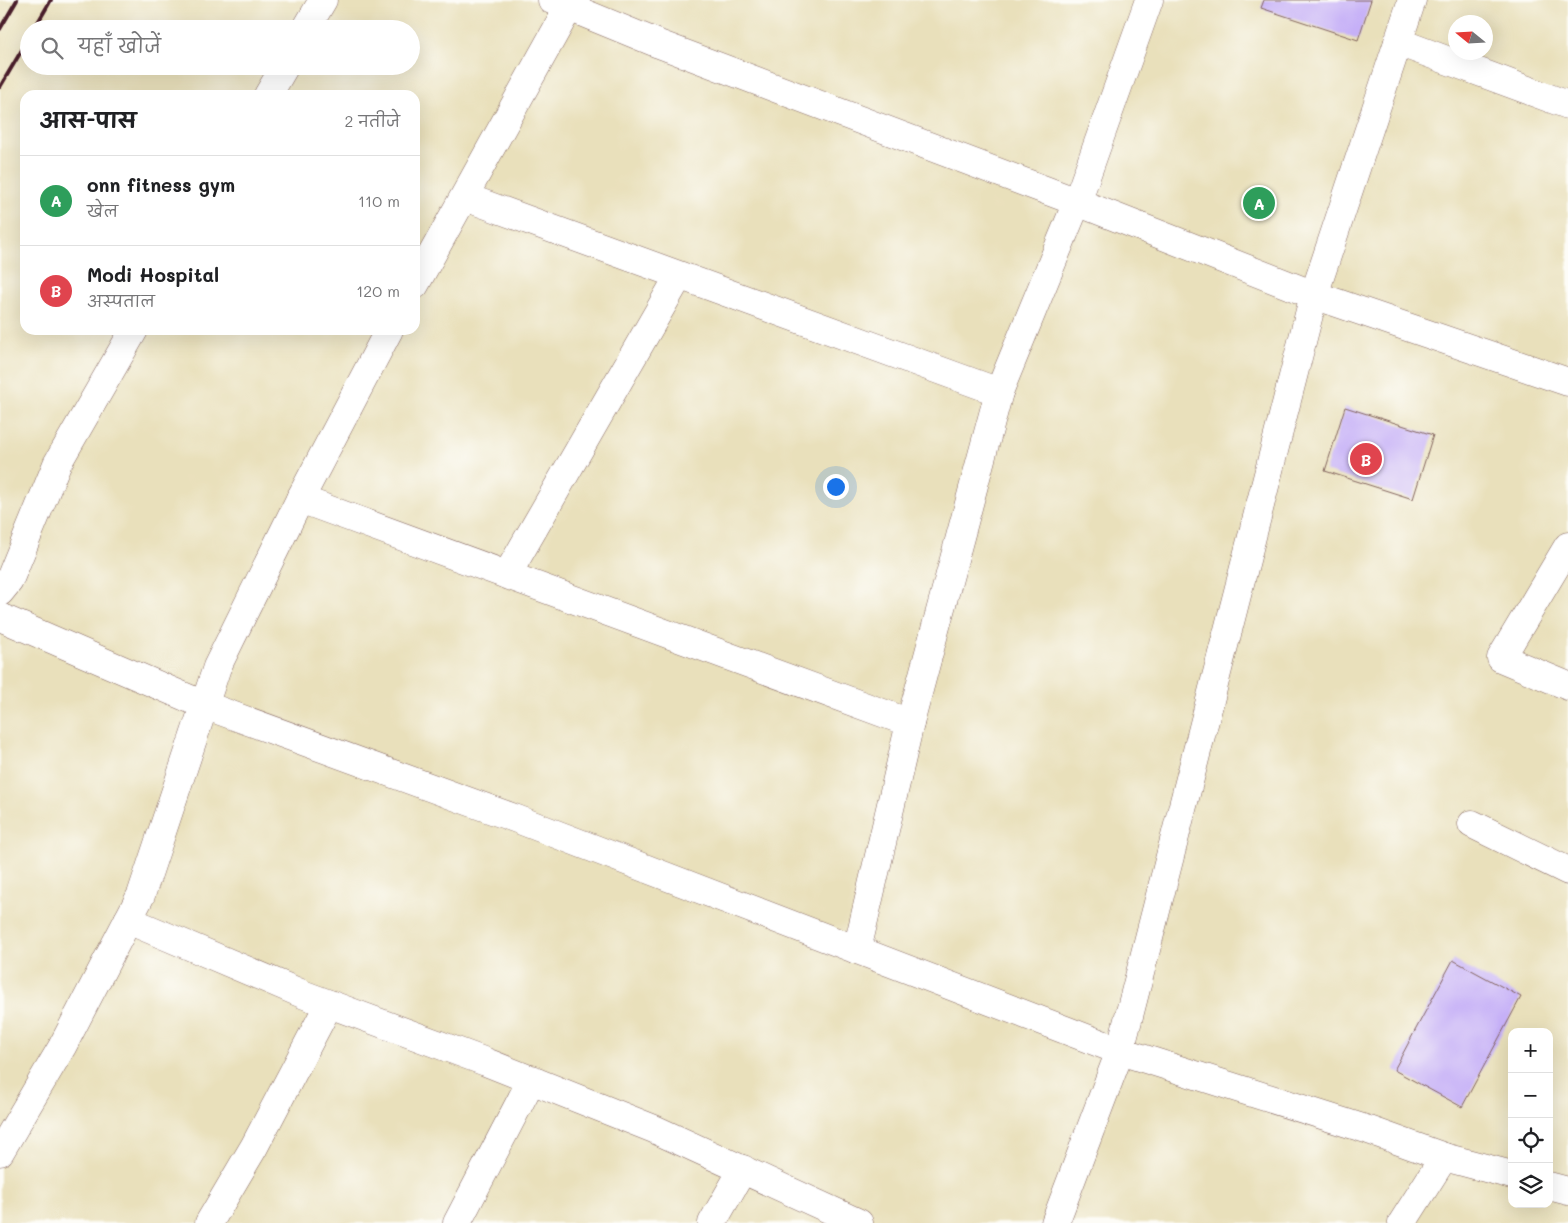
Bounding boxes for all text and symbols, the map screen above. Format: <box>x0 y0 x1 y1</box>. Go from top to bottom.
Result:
north arrow <box>1448 15 1493 60</box>
search box <box>20 20 420 75</box>
text: यहाँ खोजें <box>78 33 161 58</box>
icon: search <box>38 34 66 62</box>
text: आस-पास <box>40 106 136 133</box>
text: 2 नतीजे <box>344 110 400 131</box>
text: onn fitness gym <box>87 172 235 197</box>
pin: A <box>1243 184 1275 222</box>
text: A <box>50 190 62 211</box>
text: 110 m <box>358 190 400 211</box>
text: खेल <box>87 200 118 221</box>
text: Modi Hospital <box>87 262 219 287</box>
text: B <box>51 280 61 301</box>
text: 120 m <box>356 280 400 301</box>
text: अस्पताल <box>87 290 155 311</box>
pin: B <box>1350 440 1382 478</box>
your location <box>823 474 849 500</box>
map controls <box>1508 1028 1553 1208</box>
button: + <box>1508 1028 1553 1073</box>
button: − <box>1508 1073 1553 1118</box>
button: locate <box>1508 1118 1553 1163</box>
button: layers <box>1508 1163 1553 1208</box>

